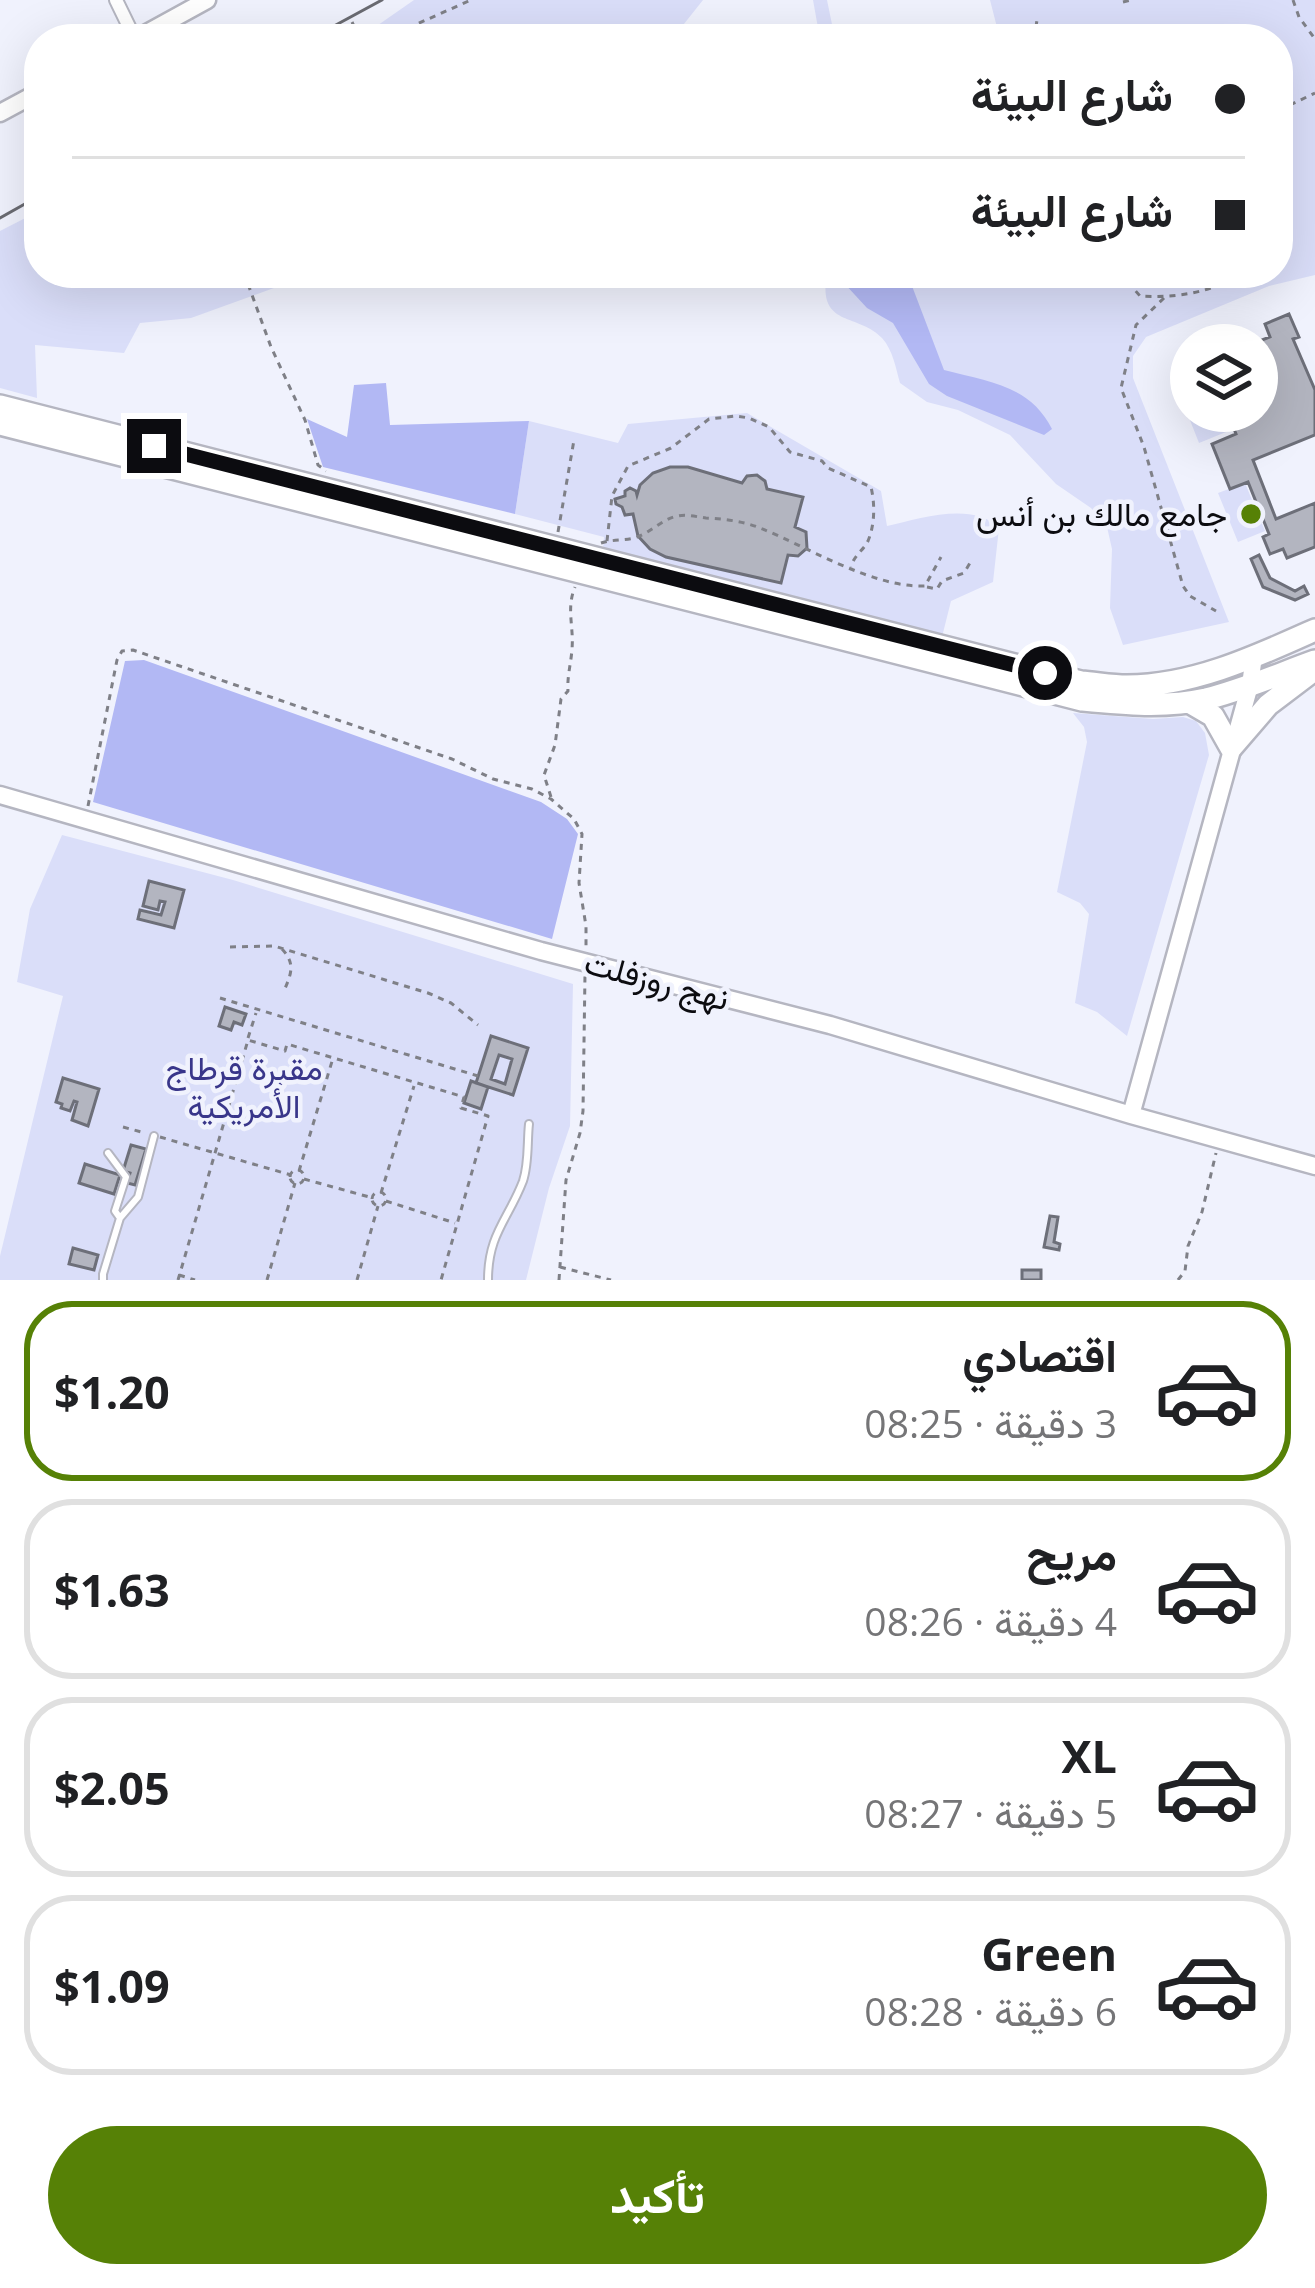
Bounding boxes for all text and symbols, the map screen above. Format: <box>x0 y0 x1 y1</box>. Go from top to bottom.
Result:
text: شارع البيئة <box>971 63 1173 124</box>
text: شارع البيئة <box>971 179 1173 240</box>
map controls <box>1170 324 1278 432</box>
button: layers <box>1170 324 1278 432</box>
route end <box>127 419 181 473</box>
place label: جامع مالك بن أنس <box>976 491 1227 537</box>
marker: جامع مالك بن أنس <box>1238 501 1264 527</box>
route start <box>1018 646 1072 700</box>
street label: نهج روزفلت <box>580 939 734 1021</box>
park label: مقبرة قرطاج الأمريكية <box>165 1045 323 1128</box>
text: اقتصادي <box>962 1324 1117 1385</box>
icon: car <box>1153 1337 1261 1445</box>
text: $1.20 <box>54 1361 170 1422</box>
text: 3 دقيقة · 08:25 <box>864 1396 1117 1449</box>
text: مريح <box>1026 1522 1117 1583</box>
icon: car <box>1153 1535 1261 1643</box>
text: $1.63 <box>54 1559 170 1620</box>
text: 4 دقيقة · 08:26 <box>864 1594 1117 1647</box>
text: XL <box>1062 1725 1117 1786</box>
icon: car <box>1153 1733 1261 1841</box>
text: $2.05 <box>54 1757 170 1818</box>
text: 5 دقيقة · 08:27 <box>864 1786 1117 1839</box>
text: Green <box>981 1923 1117 1984</box>
icon: car <box>1153 1931 1261 2039</box>
text: $1.09 <box>54 1955 170 2016</box>
text: 6 دقيقة · 08:28 <box>864 1984 1117 2037</box>
button: تأكيد <box>48 2126 1267 2264</box>

